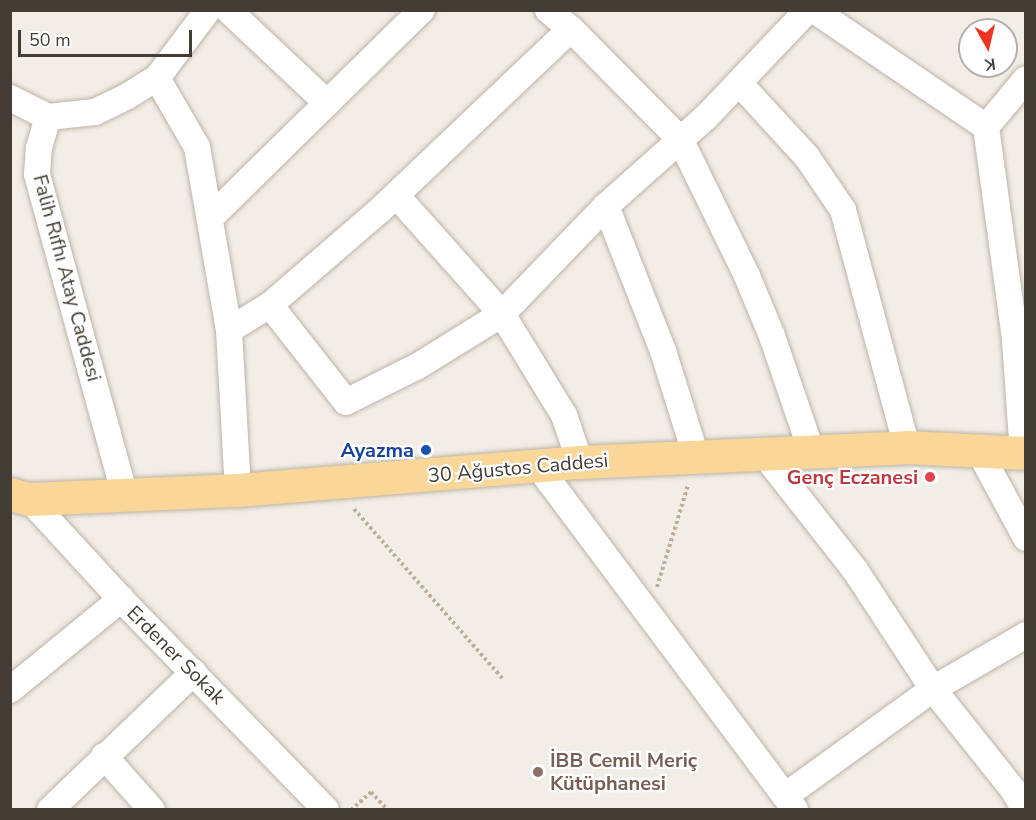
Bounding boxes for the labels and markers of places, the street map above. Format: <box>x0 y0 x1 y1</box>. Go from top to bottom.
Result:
place label: Ayazma <box>340 438 414 462</box>
marker: Ayazma <box>419 443 433 457</box>
place label: Genç Eczanesi <box>787 465 918 489</box>
marker: Genç Eczanesi <box>923 470 937 484</box>
place label: İBB Cemil Meriç Kütüphanesi <box>550 748 697 795</box>
marker: İBB Cemil Meriç Kütüphanesi <box>531 765 545 779</box>

